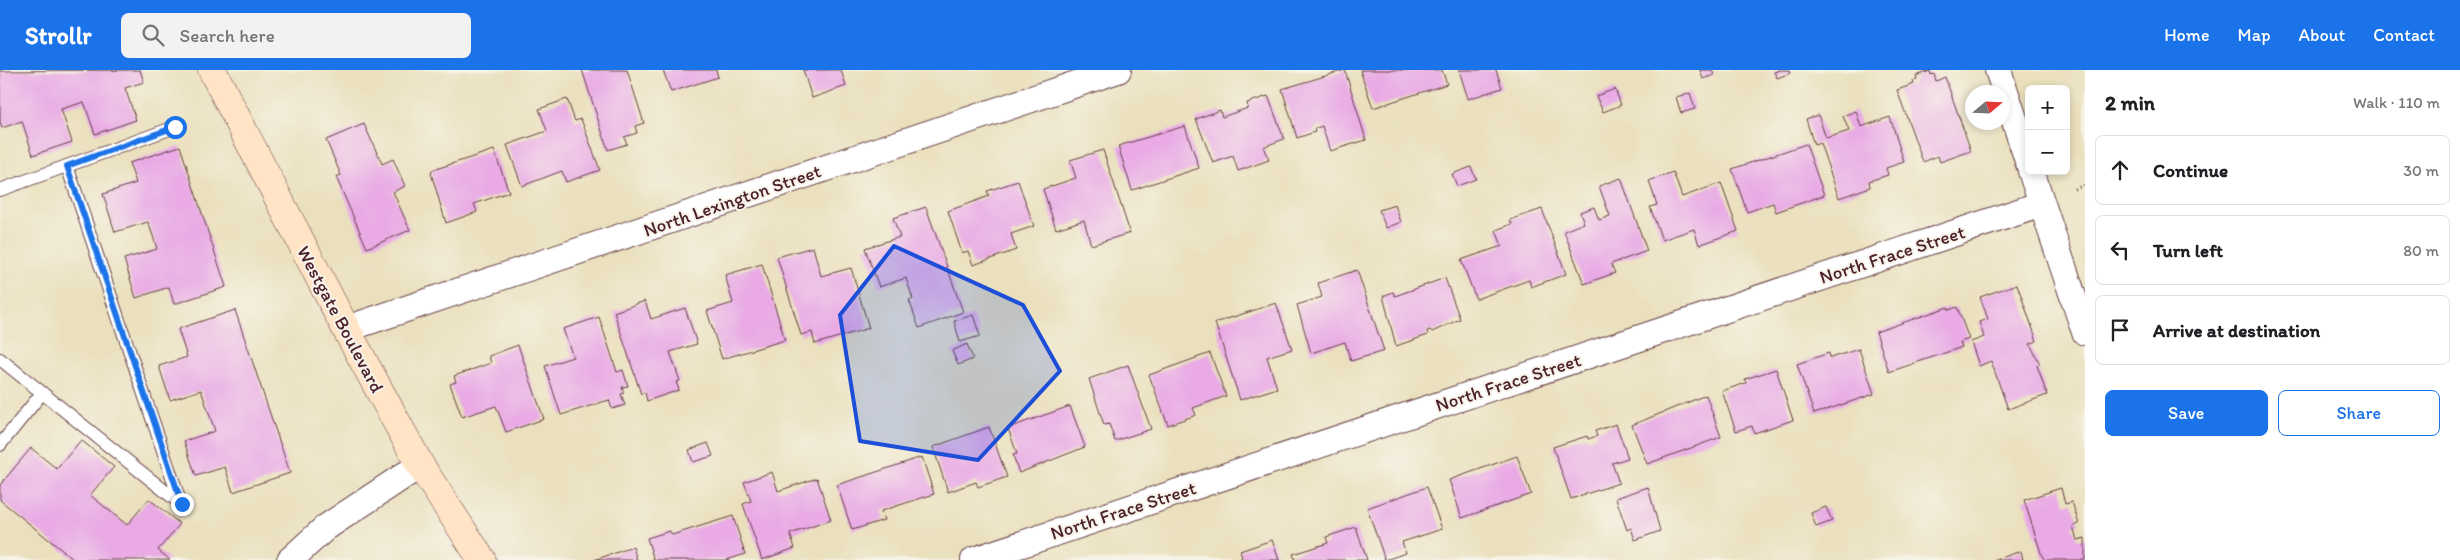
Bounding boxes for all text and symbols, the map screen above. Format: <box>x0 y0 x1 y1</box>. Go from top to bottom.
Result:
search box <box>121 13 471 58</box>
text: Strollr <box>25 21 91 50</box>
icon: search <box>139 21 167 49</box>
text: Search here <box>179 24 275 47</box>
text: Home <box>2164 24 2210 46</box>
text: Map <box>2238 24 2271 46</box>
text: About <box>2299 24 2345 46</box>
text: Contact <box>2373 24 2435 46</box>
north arrow <box>1965 85 2010 130</box>
map controls <box>2025 85 2070 175</box>
button: + <box>2025 85 2070 130</box>
text: 2 min <box>2105 90 2155 115</box>
text: Walk · 110 m <box>2353 93 2440 112</box>
route start <box>164 116 187 139</box>
button: − <box>2025 130 2070 175</box>
icon: ahead <box>2106 156 2134 184</box>
street label: North Lexington Street <box>640 159 824 242</box>
text: Continue <box>2153 159 2228 182</box>
text: 30 m <box>2403 161 2439 180</box>
street label: North Frace Street <box>1817 220 1968 289</box>
icon: left <box>2106 236 2134 264</box>
text: Turn left <box>2153 239 2223 262</box>
text: 80 m <box>2403 241 2439 260</box>
street label: Westgate Boulevard <box>292 242 389 397</box>
icon: arrive <box>2106 316 2134 344</box>
text: Arrive at destination <box>2153 319 2320 342</box>
street label: North Frace Street <box>1433 348 1584 417</box>
button: Save <box>2105 390 2268 436</box>
button: Share <box>2278 390 2440 436</box>
street label: North Frace Street <box>1048 476 1199 545</box>
route end <box>171 493 194 516</box>

